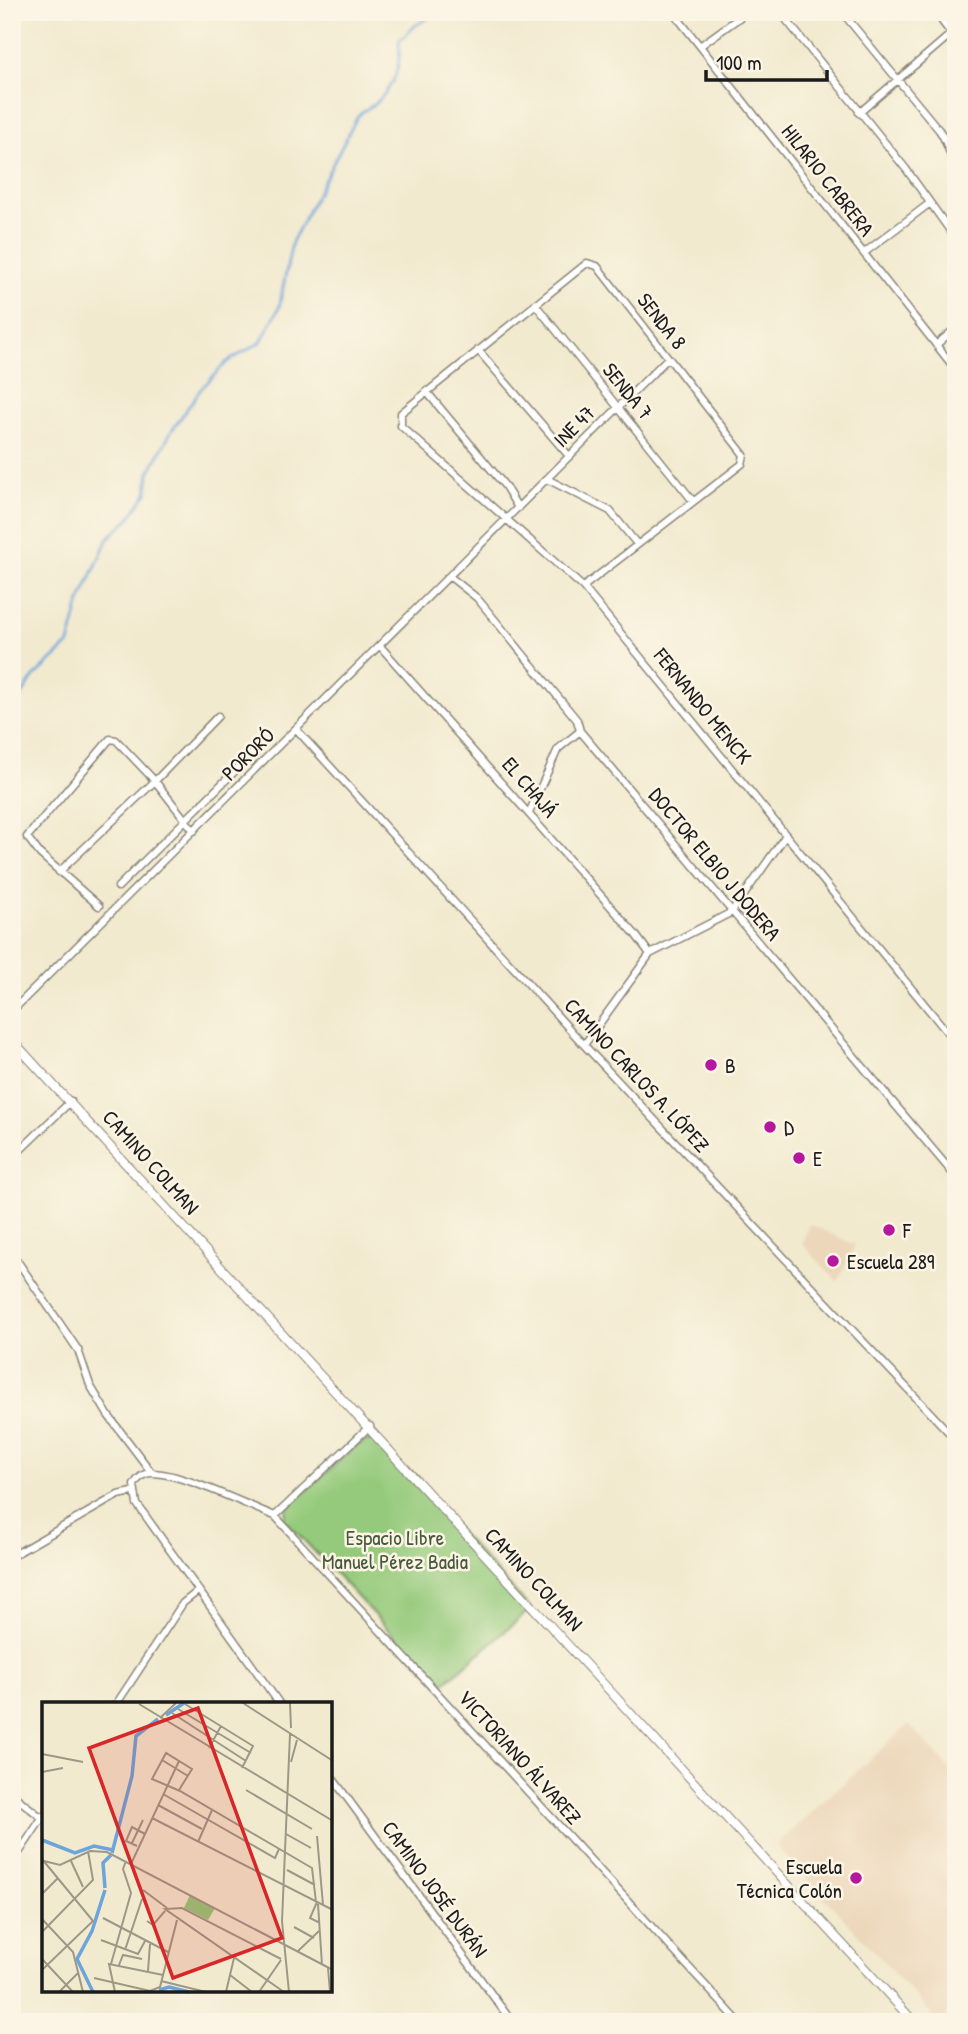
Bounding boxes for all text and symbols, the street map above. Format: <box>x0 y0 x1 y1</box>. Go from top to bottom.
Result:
scale bar <box>706 38 826 82</box>
text: 100 m <box>716 48 762 77</box>
street label: HILARIO CABRERA <box>775 118 881 242</box>
street label: SENDA 8 <box>631 287 693 355</box>
street label: SENDA 7 <box>596 356 660 426</box>
street label: INE 47 <box>547 399 601 453</box>
street label: FERNANDO MENCK <box>647 641 759 770</box>
street label: PORORÓ <box>215 721 281 787</box>
street label: EL CHAJÁ <box>496 750 564 824</box>
street label: DOCTOR ELBIO J DODERA <box>642 781 788 947</box>
street label: CAMINO CARLOS A. LÓPEZ <box>558 992 716 1159</box>
place label: B <box>725 1051 736 1080</box>
marker: B <box>703 1057 719 1073</box>
street label: CAMINO COLMAN <box>96 1103 206 1221</box>
place label: D <box>784 1113 794 1142</box>
marker: D <box>762 1119 778 1135</box>
place label: E <box>813 1144 822 1173</box>
marker: E <box>791 1150 807 1166</box>
place label: F <box>902 1216 912 1245</box>
marker: F <box>881 1222 897 1238</box>
place label: Escuela 289 <box>847 1247 935 1276</box>
marker: Escuela 289 <box>825 1253 841 1269</box>
street label: CAMINO COLMAN <box>478 1521 590 1637</box>
park label: Espacio Libre Manuel Pérez Badia <box>322 1523 468 1576</box>
street label: VICTORIANO ÁLVAREZ <box>452 1683 588 1831</box>
inset map <box>42 1702 332 1992</box>
street label: CAMINO JOSÉ DURÁN <box>375 1815 495 1963</box>
place label: Escuela Técnica Colón <box>737 1852 842 1905</box>
marker: Escuela Técnica Colón <box>848 1870 864 1886</box>

